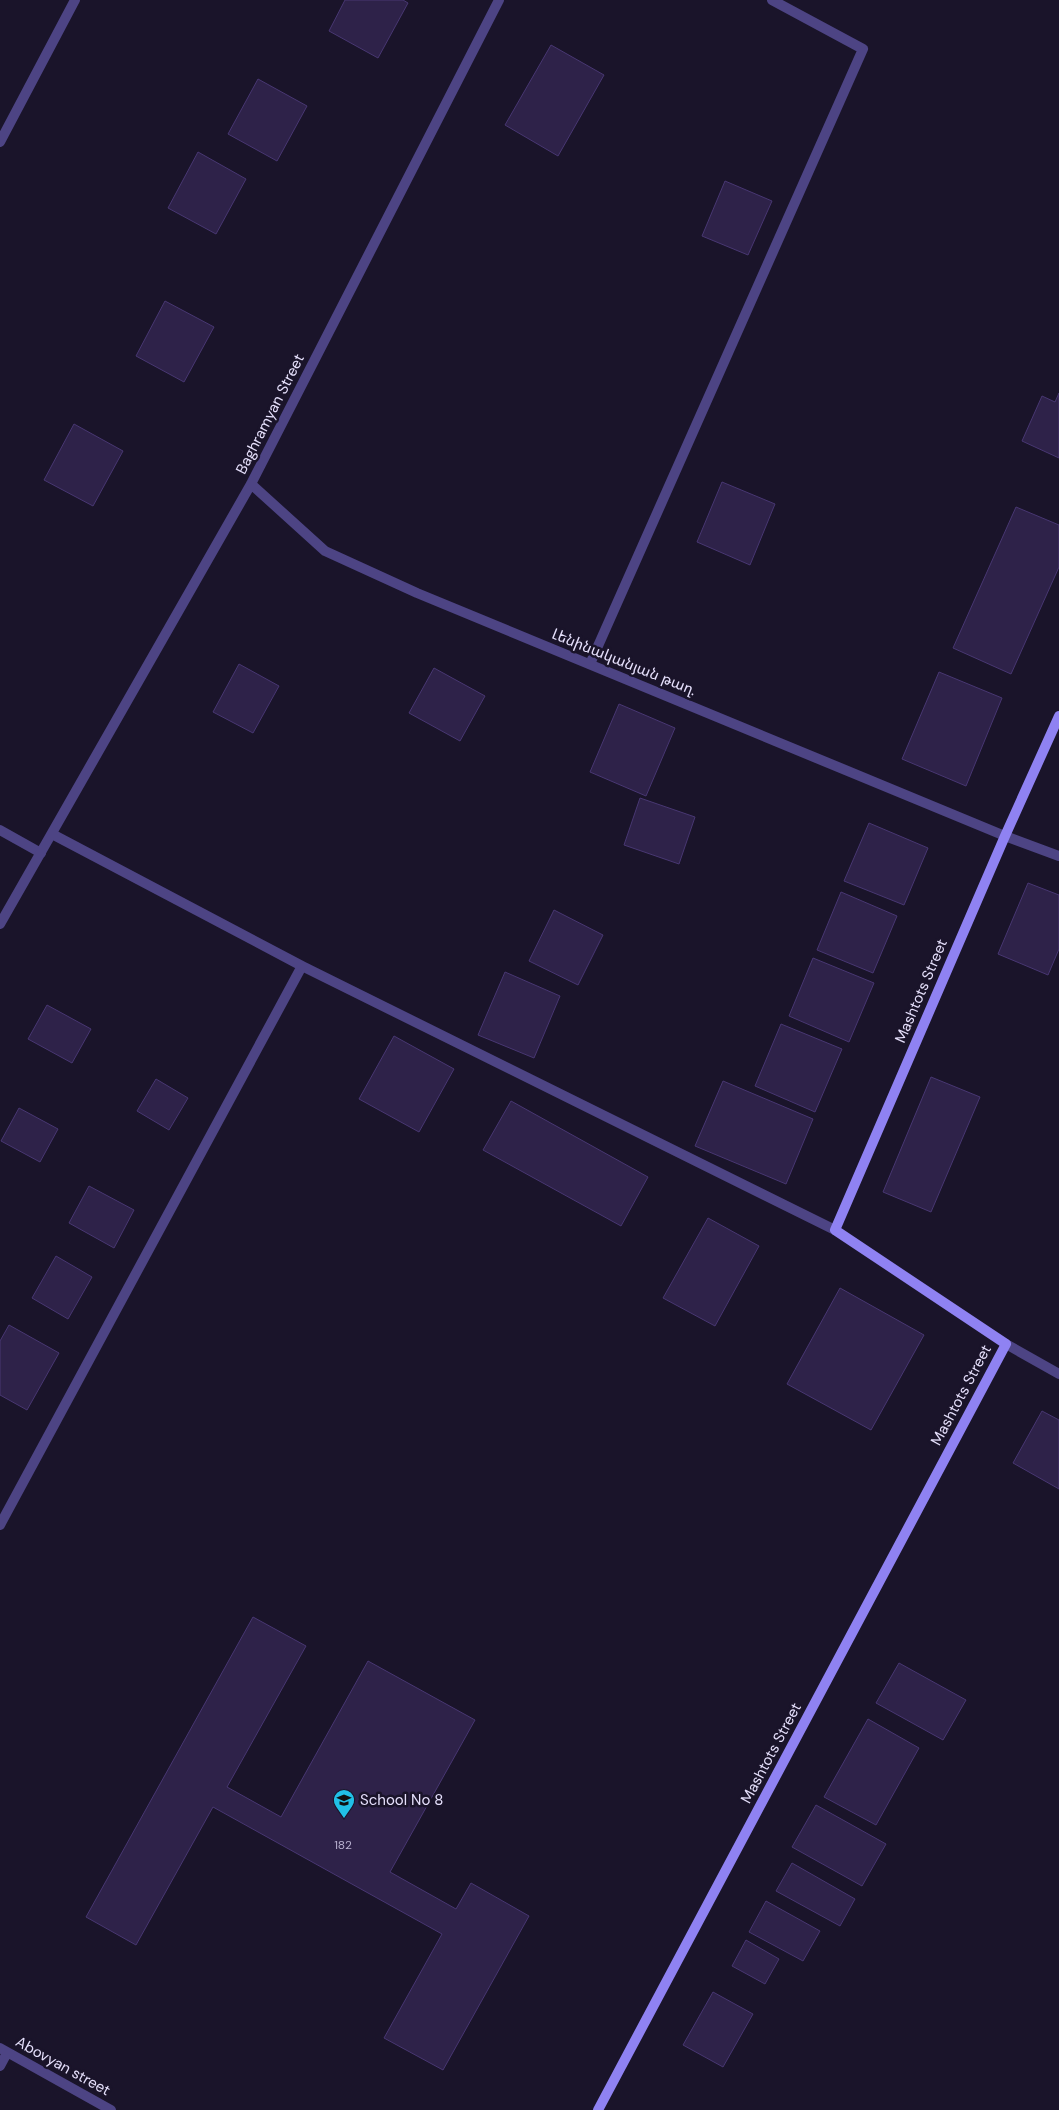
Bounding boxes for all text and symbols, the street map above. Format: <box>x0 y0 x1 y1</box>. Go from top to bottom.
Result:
street label: Baghramyan Street <box>231 350 309 477</box>
street label: Լենինականյան թաղ. <box>549 624 699 700</box>
street label: Mashtots Street <box>890 936 952 1046</box>
street label: Mashtots Street <box>926 1341 996 1449</box>
street label: Mashtots Street <box>736 1699 806 1807</box>
school or university icon: School No 8 <box>332 1788 356 1819</box>
place label: School No 8 <box>360 1790 443 1810</box>
house number: 182 <box>334 1837 352 1853</box>
street label: Abovyan street <box>12 2032 114 2100</box>

